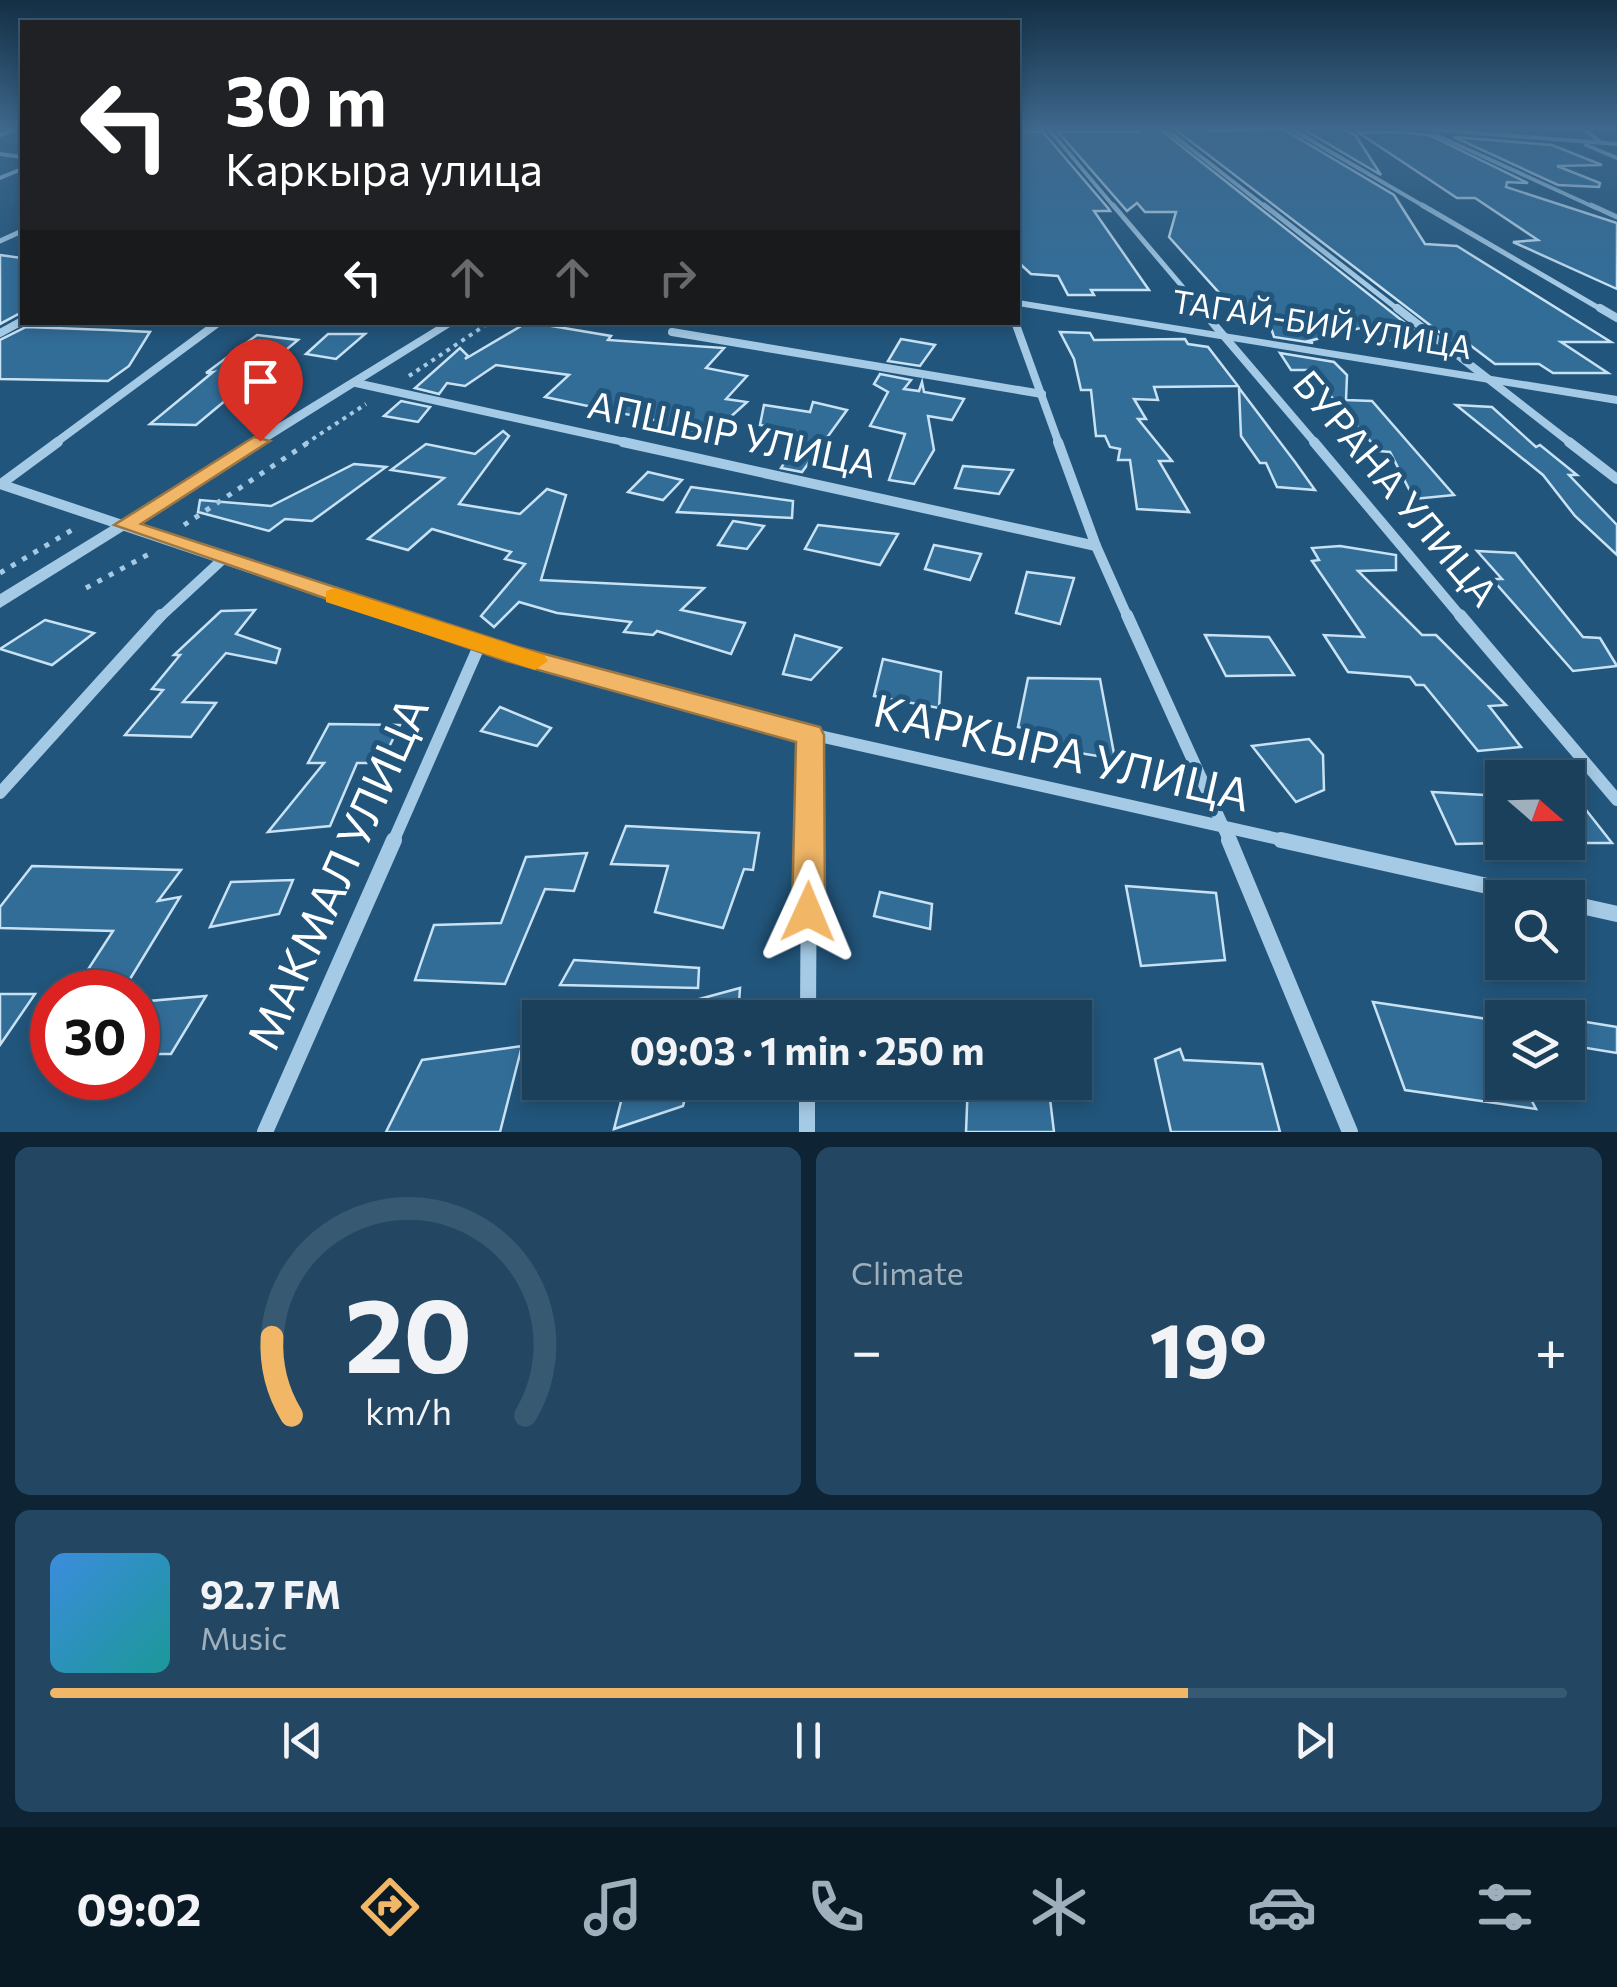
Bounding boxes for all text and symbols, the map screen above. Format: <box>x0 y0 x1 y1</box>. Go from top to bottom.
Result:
text: 30 m <box>225 55 387 140</box>
icon: left <box>60 60 190 190</box>
text: Каркыра улица <box>225 140 543 195</box>
icon: left <box>335 250 390 305</box>
icon: ahead <box>440 250 495 305</box>
icon: ahead <box>545 250 600 305</box>
icon: right <box>650 250 705 305</box>
street label: ТАГАЙ-БИЙ УЛИЦА <box>1170 280 1475 366</box>
pin <box>218 339 303 442</box>
icon: arrive <box>233 354 288 409</box>
street label: БУРАНА УЛИЦА <box>1285 360 1509 615</box>
street label: АПШЫР УЛИЦА <box>584 379 881 486</box>
street label: КАРКЫРА УЛИЦА <box>869 680 1256 821</box>
street label: МАКМАЛ УЛИЦА <box>233 687 438 1057</box>
north arrow <box>1485 760 1585 860</box>
map controls <box>1485 760 1585 1100</box>
position arrow <box>756 860 860 964</box>
button: search <box>1485 880 1585 980</box>
speed limit sign: 30 <box>30 970 160 1100</box>
button: layers <box>1485 1000 1585 1100</box>
text: 09:03 · 1 min · 250 m <box>630 1026 984 1073</box>
text: Climate <box>851 1252 964 1292</box>
text: 20 <box>344 1267 472 1394</box>
text: 19° <box>1150 1302 1267 1393</box>
text: − <box>851 1315 882 1382</box>
text: + <box>1535 1315 1567 1382</box>
text: km/h <box>365 1389 451 1432</box>
text: 92.7 FM <box>200 1570 341 1617</box>
text: Music <box>200 1617 287 1657</box>
icon: previous <box>275 1713 330 1768</box>
icon: pause <box>781 1713 836 1768</box>
icon: next <box>1287 1713 1342 1768</box>
icon: directions <box>355 1872 425 1942</box>
icon: music <box>578 1872 648 1942</box>
icon: phone <box>801 1872 871 1942</box>
icon: climate <box>1024 1872 1094 1942</box>
icon: car <box>1247 1872 1317 1942</box>
icon: filters <box>1470 1872 1540 1942</box>
text: 09:02 <box>77 1880 201 1935</box>

